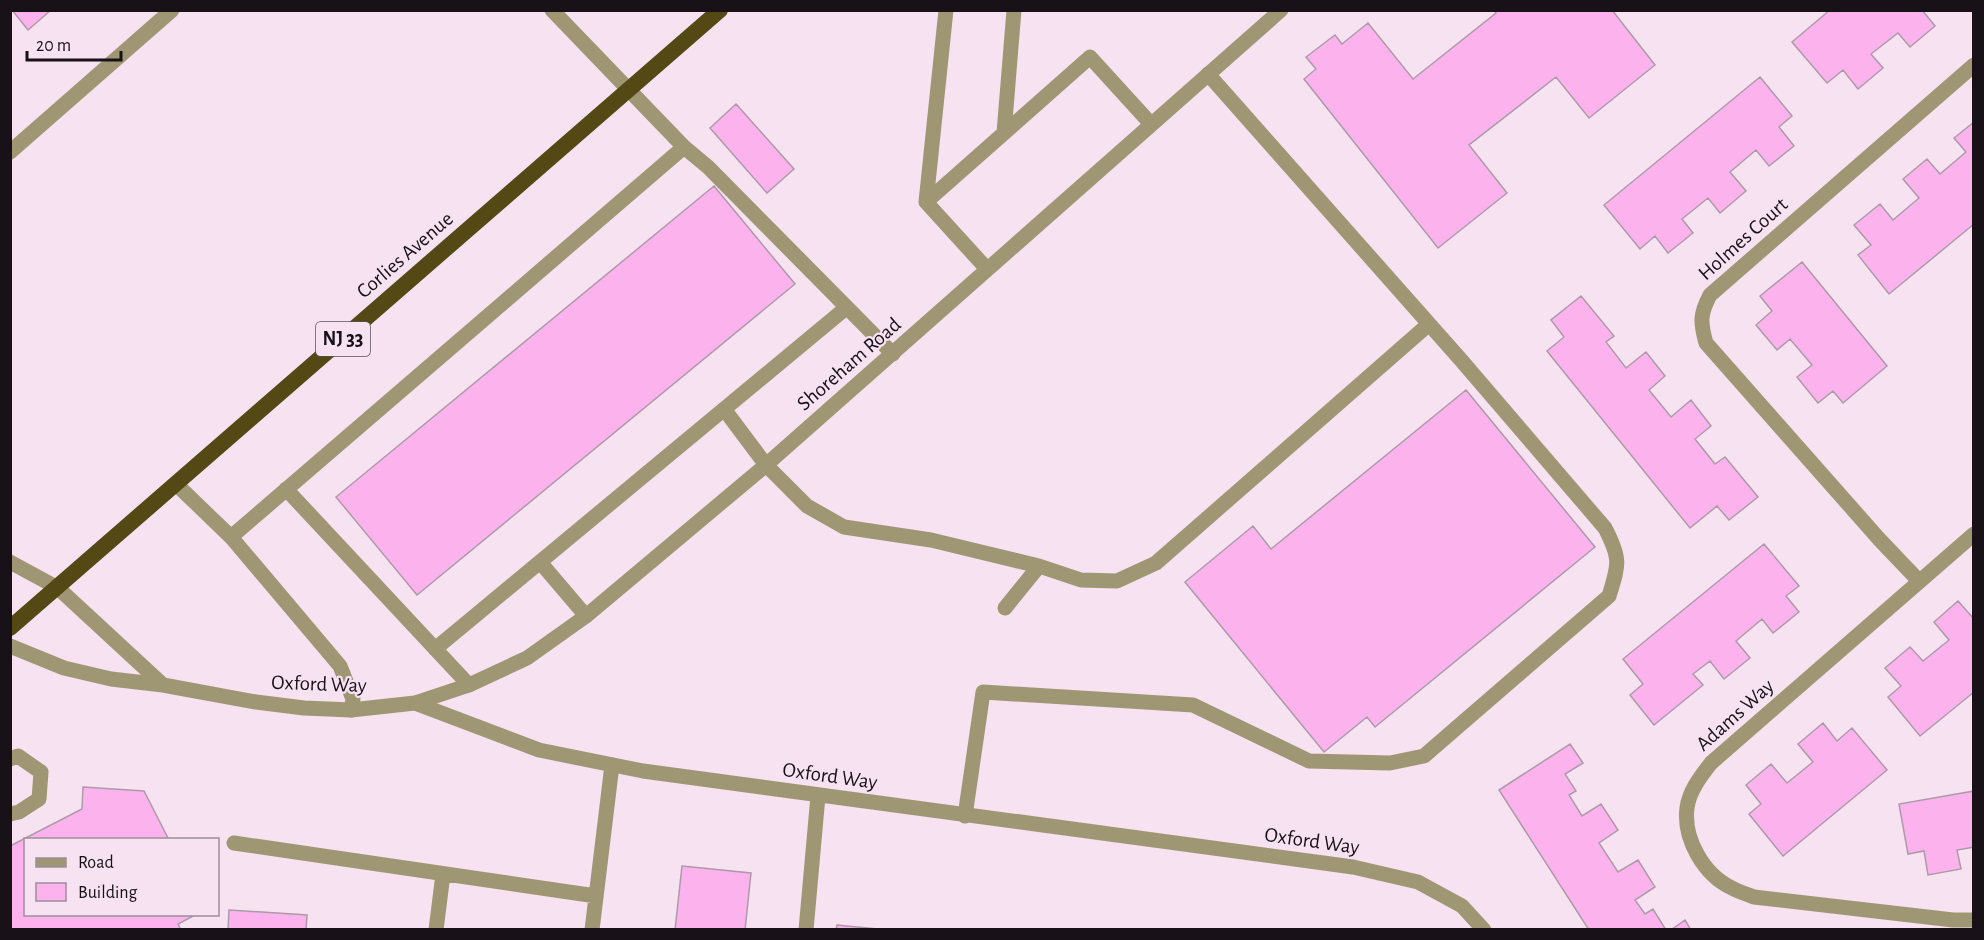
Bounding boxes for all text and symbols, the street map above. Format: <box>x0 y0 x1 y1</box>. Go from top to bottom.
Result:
scale bar <box>27 24 122 62</box>
text: 20 m <box>36 37 71 55</box>
street label: Holmes Court <box>1694 194 1792 284</box>
street label: Corlies Avenue <box>353 208 457 302</box>
street label: Shoreham Road <box>793 313 905 414</box>
road number: NJ 33 <box>316 322 370 356</box>
street label: Oxford Way <box>271 672 367 696</box>
street label: Adams Way <box>1692 675 1778 755</box>
street label: Oxford Way <box>781 759 879 793</box>
street label: Oxford Way <box>1263 824 1361 858</box>
legend <box>24 838 219 916</box>
text: Road <box>78 854 114 872</box>
text: Building <box>78 884 138 902</box>

